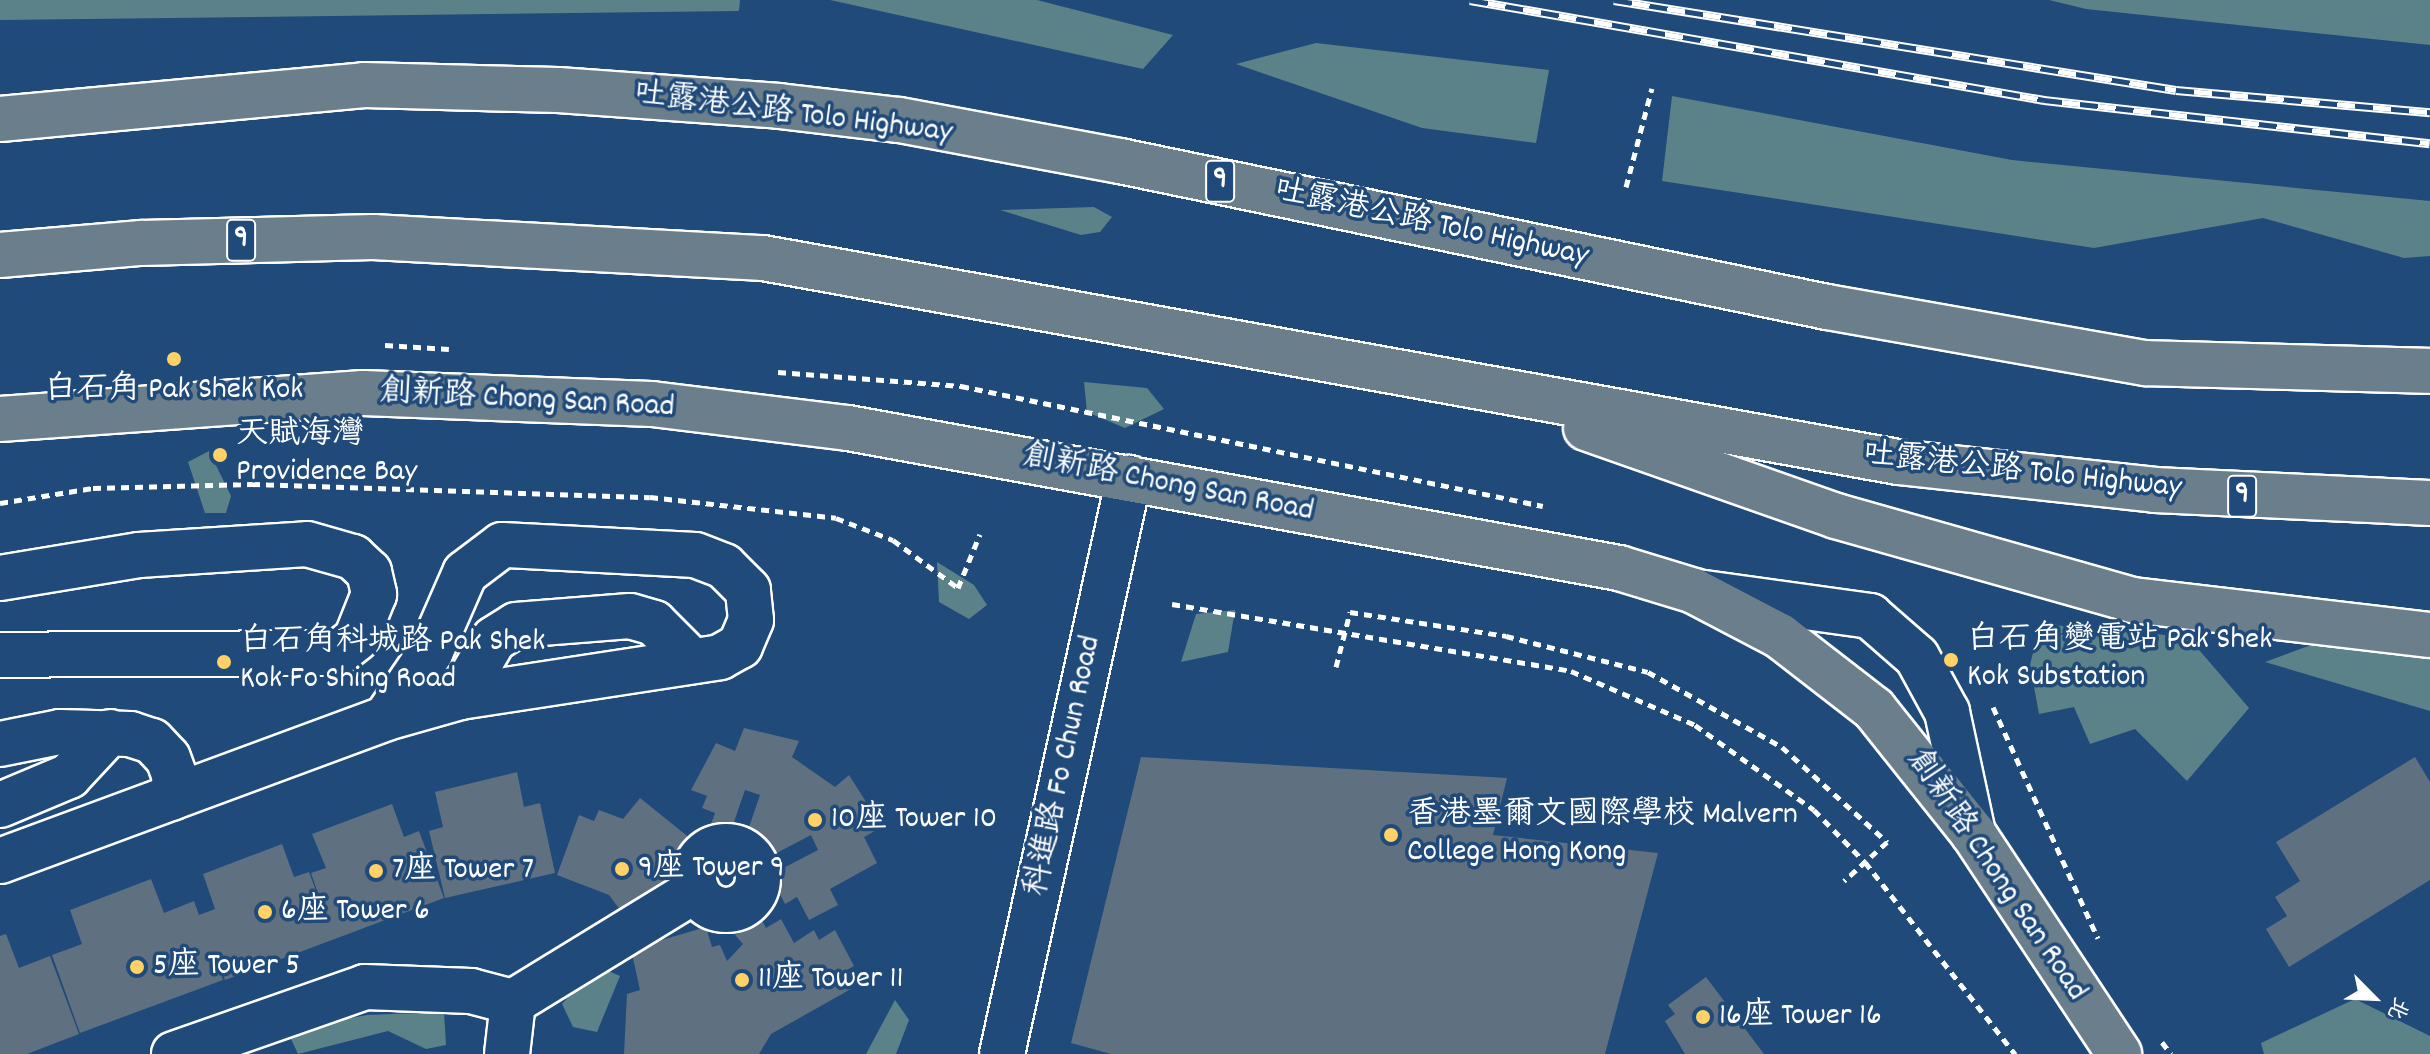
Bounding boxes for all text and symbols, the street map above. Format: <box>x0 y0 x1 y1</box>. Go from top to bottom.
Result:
street label: 吐露港公路 Tolo Highway <box>632 76 954 154</box>
road number: 9 <box>1204 155 1236 207</box>
street label: 吐露港公路 Tolo Highway <box>1270 173 1592 277</box>
road number: 9 <box>225 214 257 266</box>
marker: 白石角 Pak Shek Kok <box>165 350 183 368</box>
place label: 白石角 Pak Shek Kok <box>45 372 303 410</box>
street label: 創新路 Chong San Road <box>379 374 675 428</box>
place label: 天賦海灣 Providence Bay <box>236 418 417 493</box>
street label: 吐露港公路 Tolo Highway <box>1861 437 2183 509</box>
street label: 創新路 Chong San Road <box>1019 438 1317 532</box>
marker: 天賦海灣 Providence Bay <box>211 446 229 464</box>
road number: 9 <box>2226 470 2258 522</box>
place label: 白石角變電站 Pak Shek Kok Substation <box>1967 623 2272 698</box>
place label: 白石角科城路 Pak Shek Kok Fo Shing Road <box>240 625 545 700</box>
street label: 科進路 Fo Chun Road <box>1019 632 1111 900</box>
marker: 白石角變電站 Pak Shek Kok Substation <box>1942 651 1960 669</box>
marker: 白石角科城路 Pak Shek Kok Fo Shing Road <box>215 653 233 671</box>
street label: 創新路 Chong San Road <box>1898 743 2094 1009</box>
place label: 香港墨爾文國際學校 Malvern College Hong Kong <box>1407 798 1798 873</box>
place label: 10座 Tower 10 <box>831 801 997 839</box>
marker: 10座 Tower 10 <box>806 811 824 829</box>
marker: 香港墨爾文國際學校 Malvern College Hong Kong <box>1382 826 1400 844</box>
place label: 9座 Tower 9 <box>638 850 785 888</box>
place label: 7座 Tower 7 <box>392 852 534 890</box>
marker: 9座 Tower 9 <box>613 860 631 878</box>
marker: 7座 Tower 7 <box>367 862 385 880</box>
place label: 6座 Tower 6 <box>281 893 430 931</box>
marker: 6座 Tower 6 <box>256 903 274 921</box>
place label: 5座 Tower 5 <box>153 948 300 986</box>
marker: 5座 Tower 5 <box>128 958 146 976</box>
north arrow <box>2334 958 2414 1038</box>
place label: 11座 Tower 11 <box>758 961 903 999</box>
marker: 11座 Tower 11 <box>733 971 751 989</box>
text: 北 <box>2378 992 2415 1024</box>
place label: 16座 Tower 16 <box>1719 998 1882 1036</box>
marker: 16座 Tower 16 <box>1694 1008 1712 1026</box>

